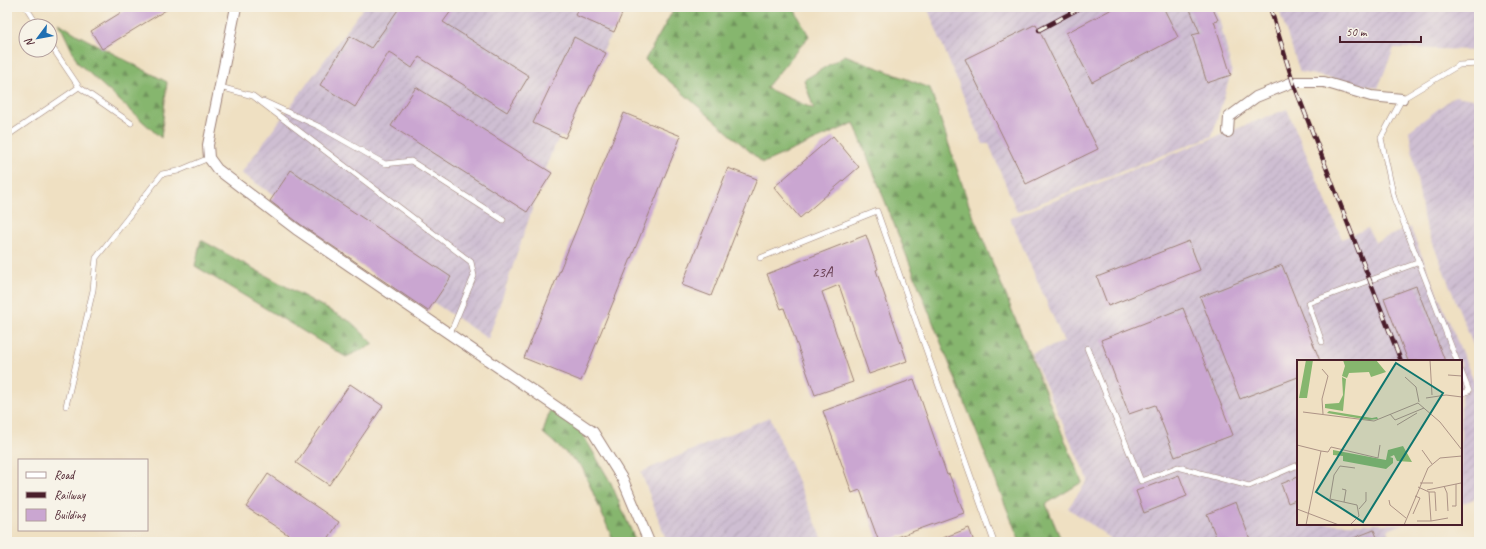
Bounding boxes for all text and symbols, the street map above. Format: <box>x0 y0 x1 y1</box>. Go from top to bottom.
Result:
north arrow <box>18 18 58 58</box>
scale bar <box>1340 18 1421 44</box>
text: 50 m <box>1346 24 1368 40</box>
text: N <box>21 35 37 50</box>
house number: 23А <box>811 263 834 282</box>
inset map <box>1297 360 1462 525</box>
legend <box>18 459 148 531</box>
text: Road <box>54 467 76 483</box>
text: Railway <box>54 487 86 503</box>
text: Building <box>54 507 86 523</box>

